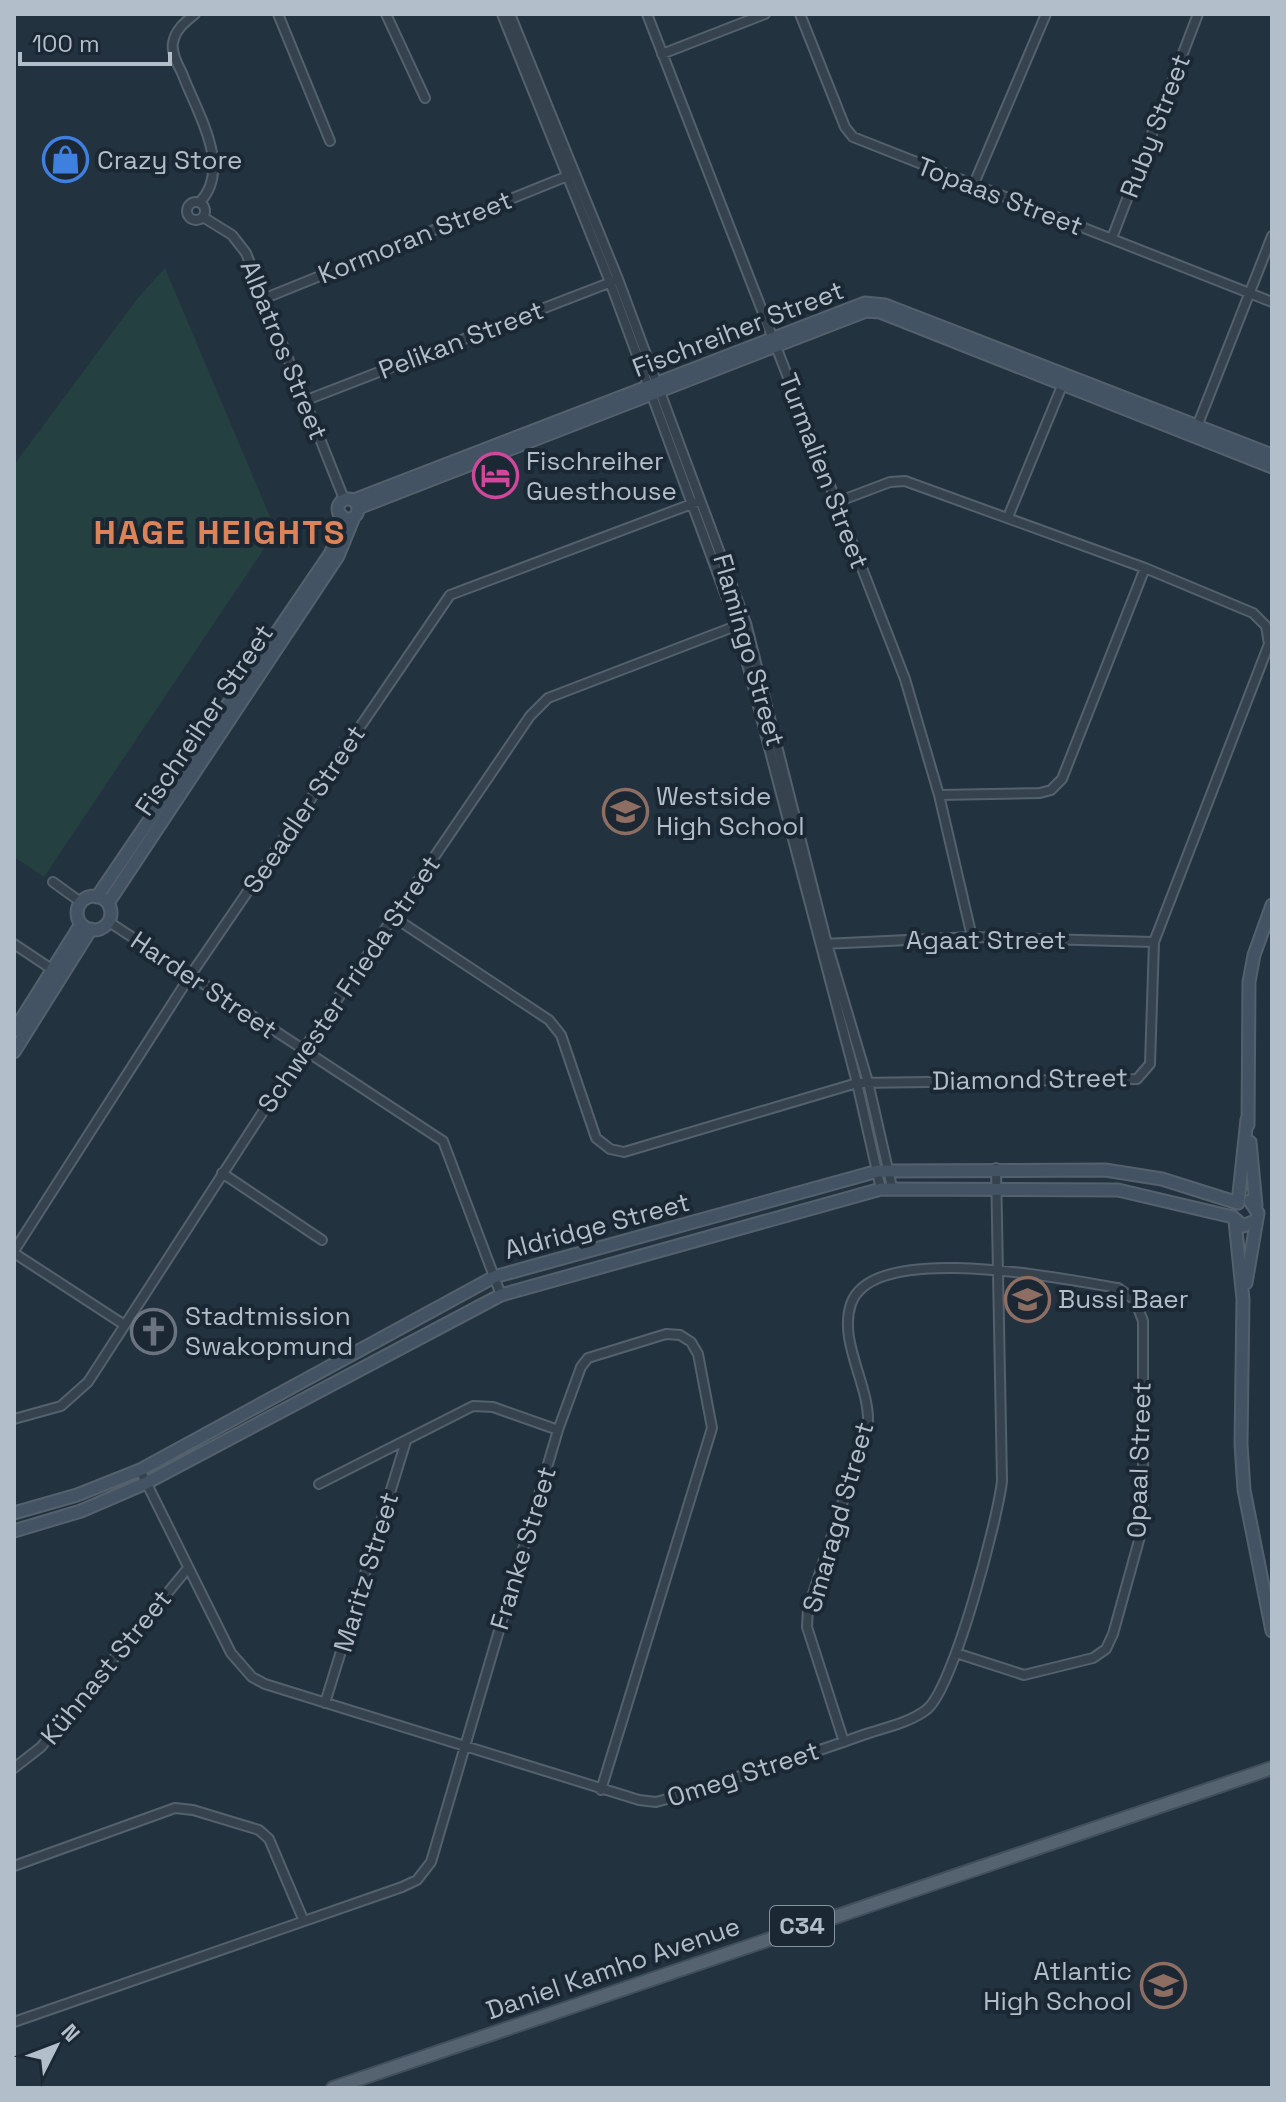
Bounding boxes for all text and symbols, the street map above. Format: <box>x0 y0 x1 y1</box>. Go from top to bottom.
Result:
scale bar <box>20 16 170 66</box>
text: 100 m <box>32 28 100 59</box>
street label: Ruby Street <box>1112 49 1198 203</box>
shop icon: Crazy Store <box>42 136 90 184</box>
place label: Crazy Store <box>97 143 242 177</box>
street label: Topaas Street <box>912 149 1088 243</box>
street label: Kormoran Street <box>313 183 517 291</box>
street label: Albatros Street <box>232 255 336 445</box>
street label: Fischreiher Street <box>627 273 849 385</box>
street label: Pelikan Street <box>374 293 548 387</box>
street label: Turmalien Street <box>771 369 877 573</box>
place label: Fischreiher Guesthouse <box>526 444 677 508</box>
hotel icon: Fischreiher Guesthouse <box>471 452 519 500</box>
district label: HAGE HEIGHTS <box>94 511 346 554</box>
street label: Flamingo Street <box>705 550 793 750</box>
street label: Fischreiher Street <box>127 618 281 822</box>
street label: Seeadler Street <box>235 718 373 900</box>
place label: Westside High School <box>656 779 805 843</box>
school or university icon: Westside High School <box>601 787 649 835</box>
street label: Schwester Frieda Street <box>250 849 448 1119</box>
street label: Agaat Street <box>906 923 1066 957</box>
street label: Harder Street <box>124 924 284 1046</box>
street label: Diamond Street <box>932 1060 1128 1098</box>
street label: Aldridge Street <box>501 1185 693 1267</box>
school or university icon: Bussi Baer <box>1003 1275 1051 1323</box>
place label: Bussi Baer <box>1058 1282 1189 1316</box>
place label: Stadtmission Swakopmund <box>185 1299 353 1363</box>
church icon: Stadtmission Swakopmund <box>130 1307 178 1355</box>
street label: Opaal Street <box>1119 1381 1159 1539</box>
street label: Smaragd Street <box>795 1418 881 1616</box>
street label: Franke Street <box>482 1462 564 1634</box>
street label: Maritz Street <box>326 1488 406 1656</box>
street label: Kühnast Street <box>33 1583 179 1751</box>
street label: Omeg Street <box>663 1733 823 1815</box>
road number: C34 <box>770 1906 834 1946</box>
street label: Daniel Kamho Avenue <box>482 1909 744 2027</box>
place label: Atlantic High School <box>983 1954 1132 2018</box>
school or university icon: Atlantic High School <box>1139 1962 1187 2010</box>
north arrow <box>16 2006 96 2086</box>
text: N <box>56 2018 86 2047</box>

